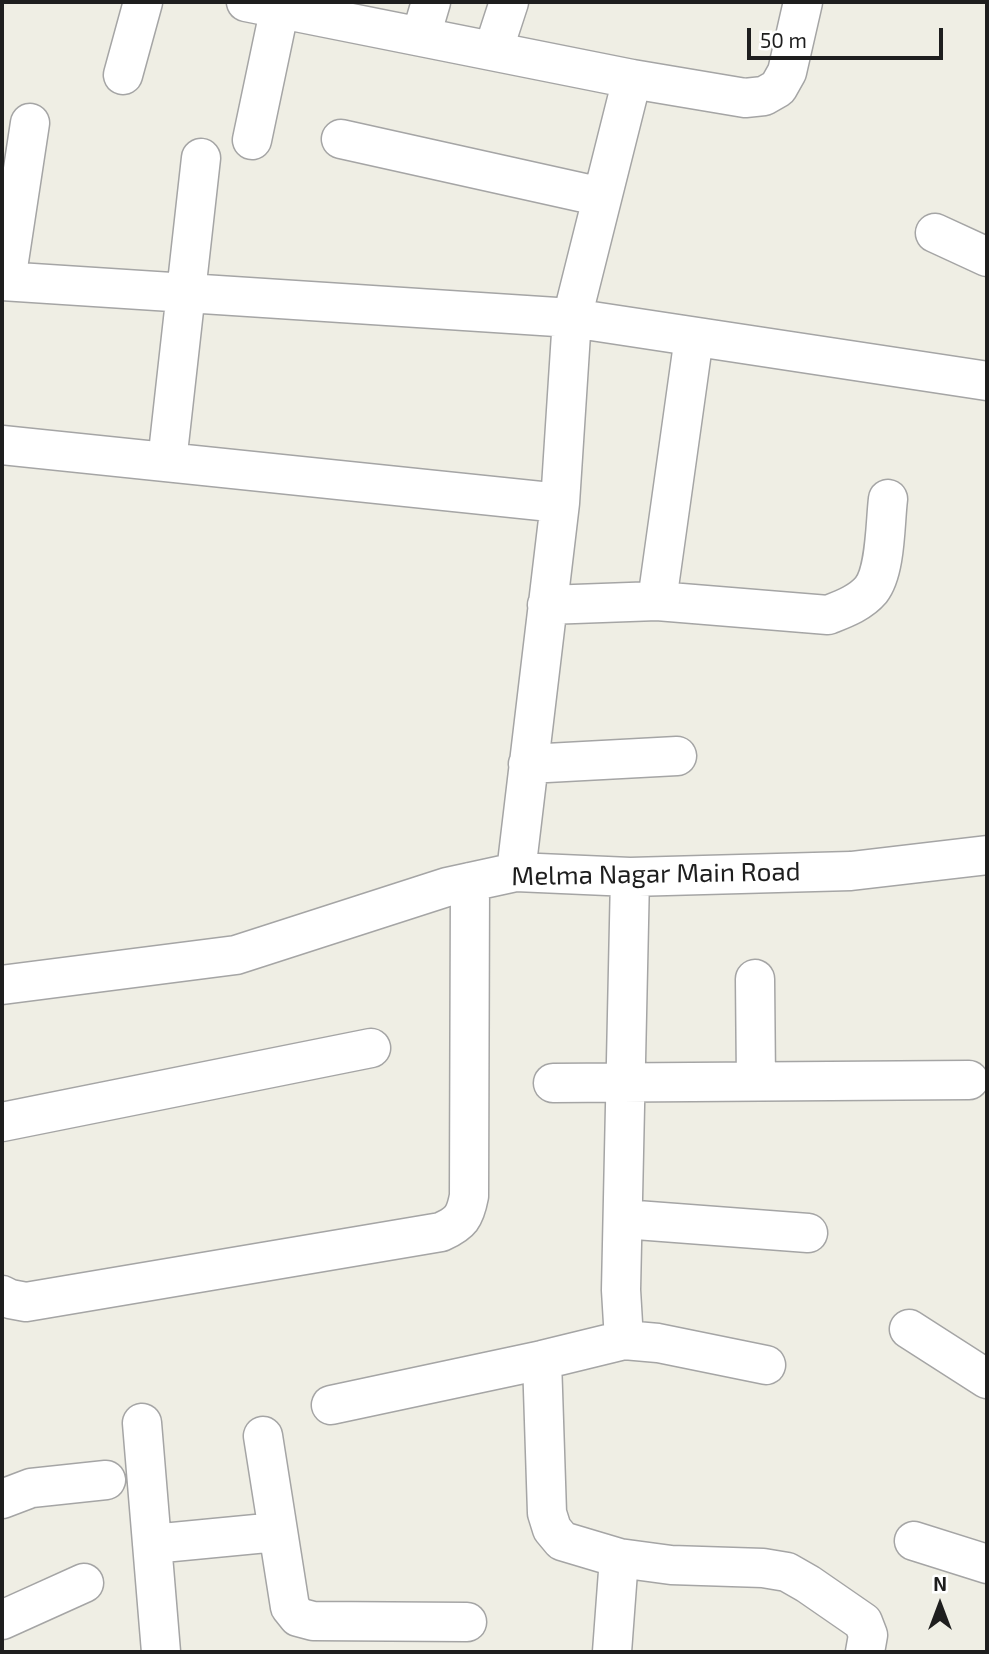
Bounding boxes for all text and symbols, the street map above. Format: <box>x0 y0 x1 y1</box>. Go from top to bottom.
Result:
scale bar <box>751 14 947 58</box>
text: 50 m <box>760 27 807 52</box>
street label: Melma Nagar Main Road <box>511 856 801 892</box>
north arrow <box>905 1570 975 1640</box>
text: N <box>933 1572 947 1595</box>

